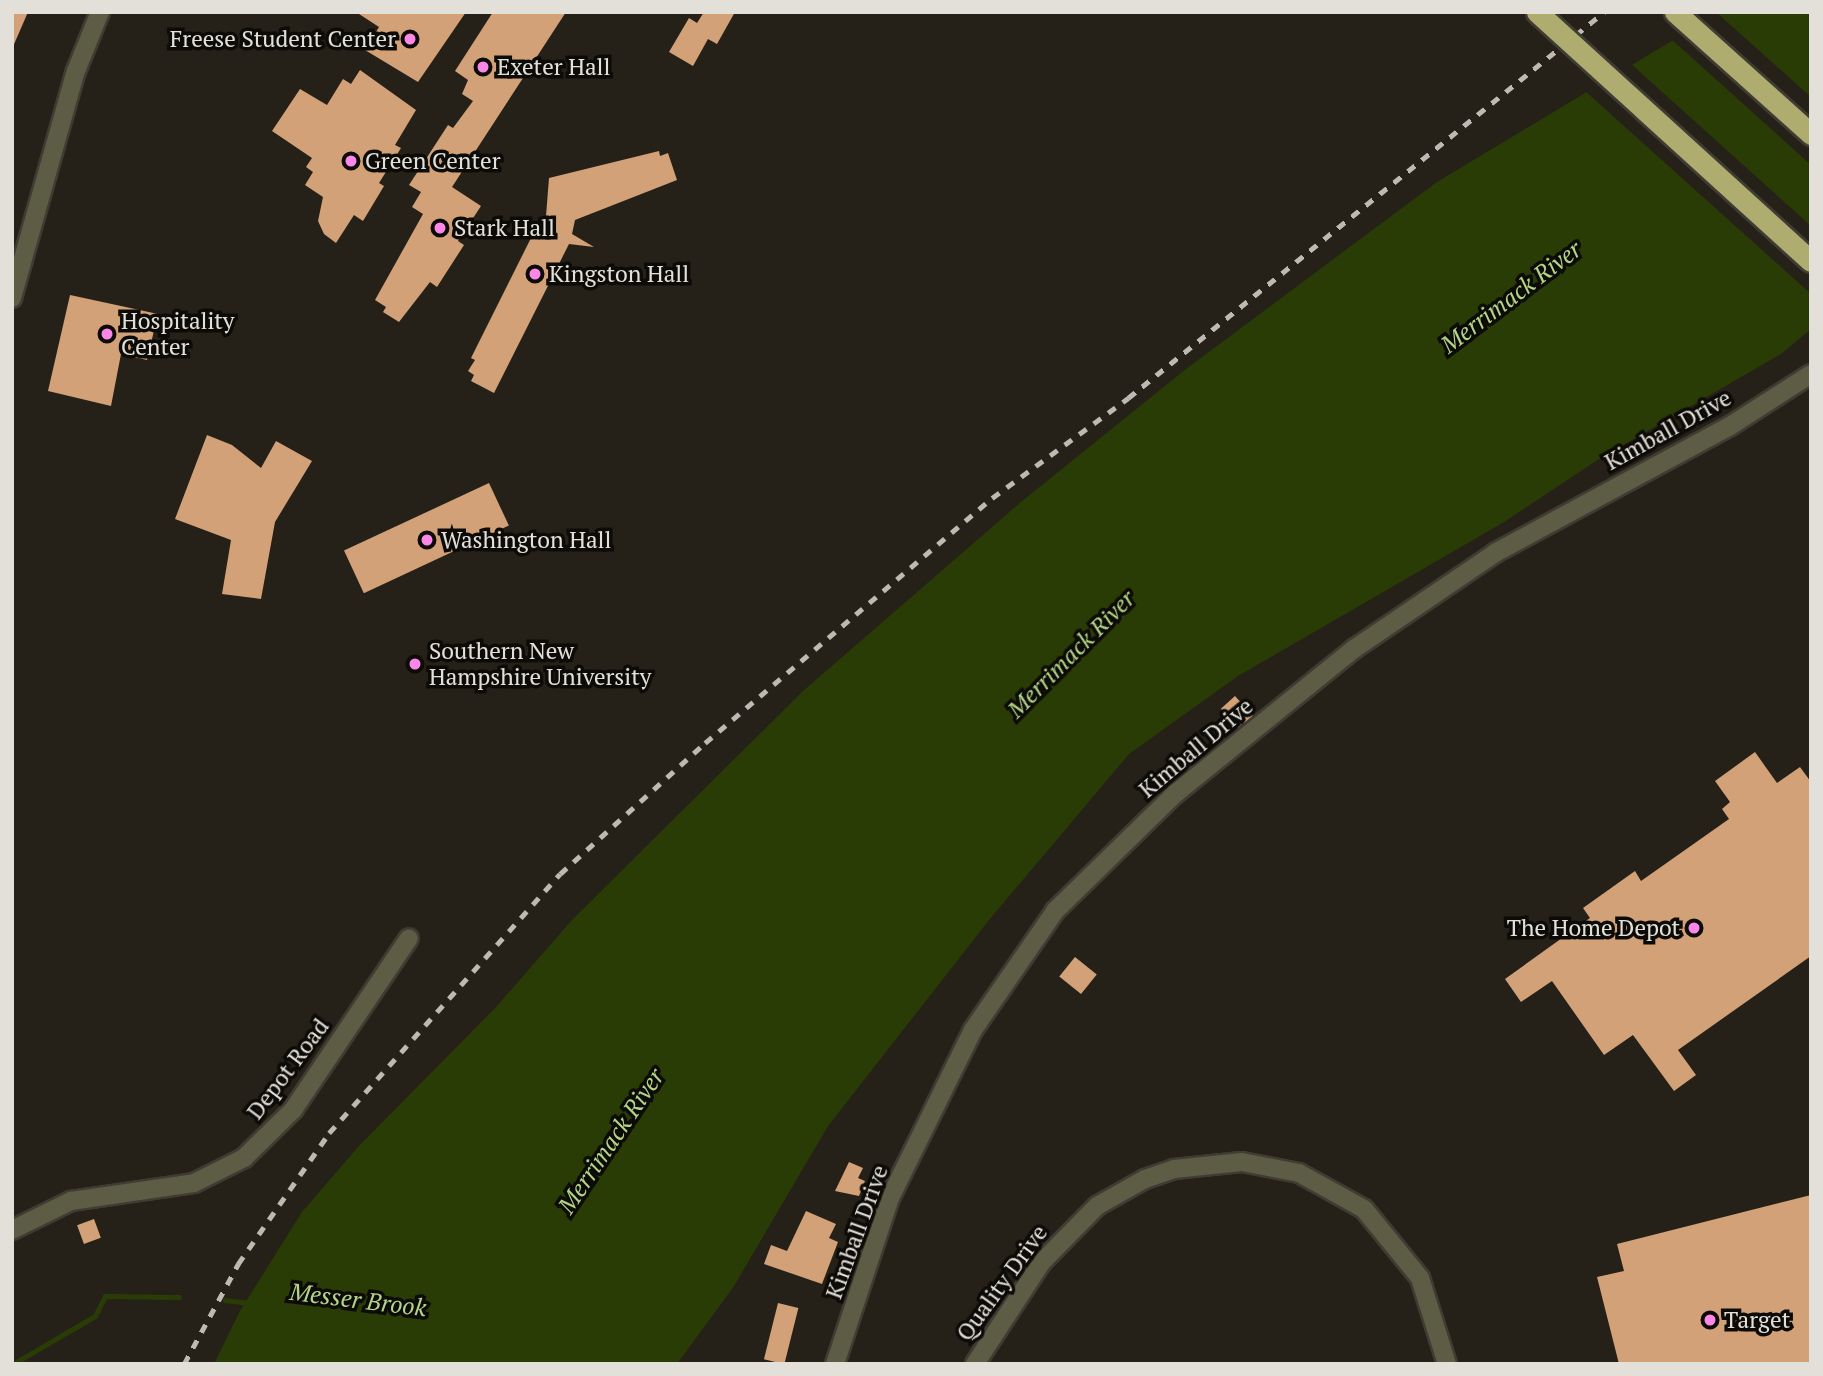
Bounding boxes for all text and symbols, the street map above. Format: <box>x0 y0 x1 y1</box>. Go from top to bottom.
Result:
place label: Freese Student Center <box>170 25 396 53</box>
marker: Freese Student Center <box>402 31 418 47</box>
place label: Exeter Hall <box>497 53 610 81</box>
marker: Exeter Hall <box>475 59 491 75</box>
place label: Green Center <box>365 147 500 175</box>
marker: Green Center <box>343 153 359 169</box>
place label: Stark Hall <box>454 214 555 242</box>
marker: Stark Hall <box>432 220 448 236</box>
water label: Merrimack River <box>1435 235 1587 359</box>
place label: Kingston Hall <box>549 260 689 288</box>
marker: Kingston Hall <box>527 266 543 282</box>
place label: Hospitality Center <box>121 307 234 361</box>
marker: Hospitality Center <box>99 326 115 342</box>
street label: Kimball Drive <box>1600 384 1736 476</box>
place label: Washington Hall <box>441 526 611 554</box>
marker: Washington Hall <box>419 532 435 548</box>
water label: Merrimack River <box>1001 584 1141 724</box>
place label: Southern New Hampshire University <box>429 637 651 691</box>
marker: Southern New Hampshire University <box>407 656 423 672</box>
street label: Kimball Drive <box>1133 692 1259 804</box>
place label: The Home Depot <box>1507 914 1680 942</box>
marker: The Home Depot <box>1686 920 1702 936</box>
street label: Depot Road <box>241 1013 335 1125</box>
water label: Merrimack River <box>552 1063 670 1219</box>
street label: Kimball Drive <box>820 1161 894 1303</box>
street label: Quality Drive <box>951 1220 1053 1346</box>
water label: Messer Brook <box>288 1277 428 1323</box>
place label: Target <box>1724 1306 1790 1334</box>
marker: Target <box>1702 1312 1718 1328</box>

